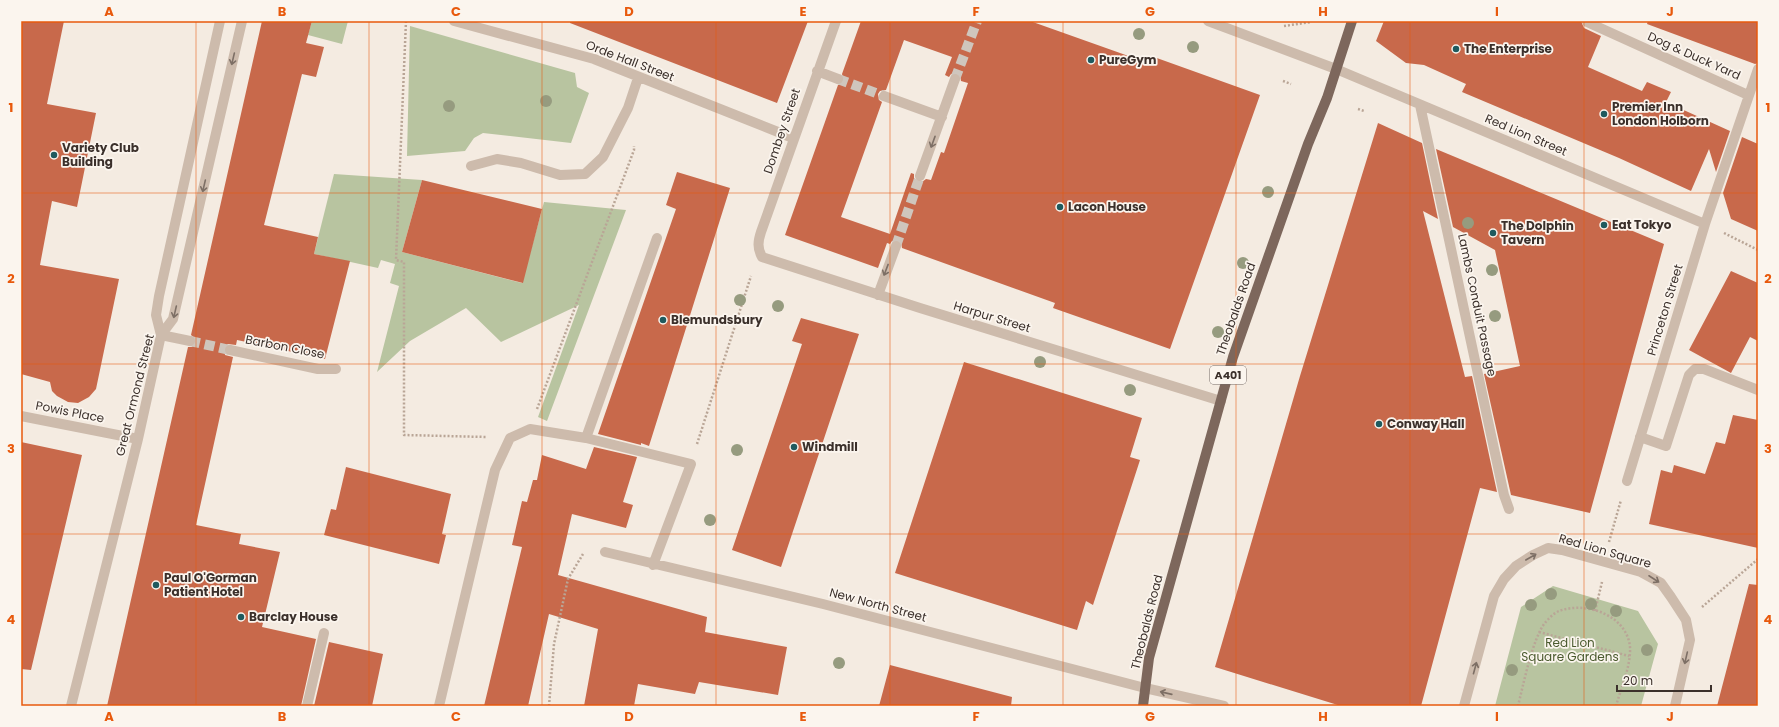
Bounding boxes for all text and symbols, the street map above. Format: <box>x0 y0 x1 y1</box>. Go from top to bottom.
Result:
text: A <box>104 2 114 21</box>
text: B <box>278 2 287 21</box>
text: C <box>451 2 461 21</box>
text: D <box>624 2 634 21</box>
text: E <box>799 2 807 21</box>
text: F <box>972 2 980 21</box>
text: G <box>1145 2 1155 21</box>
text: H <box>1318 2 1328 21</box>
text: I <box>1495 2 1499 21</box>
text: J <box>1666 2 1674 21</box>
street label: Dog & Duck Yard <box>1645 27 1743 84</box>
street label: Orde Hall Street <box>584 36 677 85</box>
place label: The Enterprise <box>1464 40 1553 57</box>
marker: The Enterprise <box>1451 44 1461 54</box>
place label: PureGym <box>1099 51 1157 68</box>
one-way arrow <box>228 52 236 65</box>
marker: PureGym <box>1086 55 1096 65</box>
street label: Dombey Street <box>759 86 804 176</box>
text: 1 <box>9 98 13 117</box>
place label: Premier Inn London Holborn <box>1612 98 1709 129</box>
text: 1 <box>1766 98 1770 117</box>
marker: Premier Inn London Holborn <box>1599 109 1609 119</box>
street label: Red Lion Street <box>1482 110 1570 160</box>
one-way arrow <box>928 135 936 147</box>
place label: Variety Club Building <box>62 139 139 170</box>
marker: Variety Club Building <box>49 150 59 160</box>
one-way arrow <box>199 179 207 192</box>
place label: Lacon House <box>1068 198 1147 215</box>
marker: Lacon House <box>1055 202 1065 212</box>
place label: Eat Tokyo <box>1612 216 1672 233</box>
place label: The Dolphin Tavern <box>1501 217 1574 248</box>
marker: Eat Tokyo <box>1599 220 1609 230</box>
marker: The Dolphin Tavern <box>1488 228 1498 238</box>
street label: Lambs Conduit Passage <box>1454 232 1501 378</box>
street label: Theobalds Road <box>1212 260 1259 358</box>
street label: Princeton Street <box>1643 262 1687 358</box>
one-way arrow <box>882 264 890 276</box>
text: 2 <box>7 269 15 288</box>
text: 2 <box>1764 269 1772 288</box>
street label: Harpur Street <box>952 297 1033 336</box>
one-way arrow <box>170 306 178 319</box>
place label: Blemundsbury <box>671 311 763 328</box>
marker: Blemundsbury <box>658 315 668 325</box>
street label: Barbon Close <box>244 331 326 363</box>
street label: Great Ormond Street <box>111 332 158 458</box>
road number: A401 <box>1210 366 1246 384</box>
street label: Powis Place <box>34 397 106 426</box>
place label: Conway Hall <box>1387 415 1465 432</box>
marker: Conway Hall <box>1374 419 1384 429</box>
place label: Windmill <box>802 438 858 455</box>
text: 3 <box>7 439 15 458</box>
text: 3 <box>1764 439 1772 458</box>
marker: Windmill <box>789 442 799 452</box>
street label: Red Lion Square <box>1557 529 1653 572</box>
one-way arrow <box>1525 552 1537 560</box>
place label: Paul O'Gorman Patient Hotel <box>164 569 257 600</box>
street label: Theobalds Road <box>1127 573 1167 671</box>
one-way arrow <box>1648 575 1659 583</box>
marker: Paul O'Gorman Patient Hotel <box>151 580 161 590</box>
street label: New North Street <box>828 583 929 626</box>
place label: Barclay House <box>249 608 338 625</box>
text: 4 <box>7 610 16 629</box>
text: 4 <box>1764 610 1773 629</box>
marker: Barclay House <box>236 612 246 622</box>
park label: Red Lion Square Gardens <box>1521 634 1619 665</box>
one-way arrow <box>1681 651 1689 664</box>
one-way arrow <box>1471 662 1479 675</box>
scale bar <box>1617 667 1711 693</box>
text: 20 m <box>1623 672 1653 689</box>
one-way arrow <box>1160 689 1173 696</box>
text: A <box>104 707 114 726</box>
text: B <box>278 707 287 726</box>
text: C <box>451 707 461 726</box>
text: D <box>624 707 634 726</box>
text: E <box>799 707 807 726</box>
text: F <box>972 707 980 726</box>
text: G <box>1145 707 1155 726</box>
text: H <box>1318 707 1328 726</box>
text: I <box>1495 707 1499 726</box>
text: J <box>1666 707 1674 726</box>

